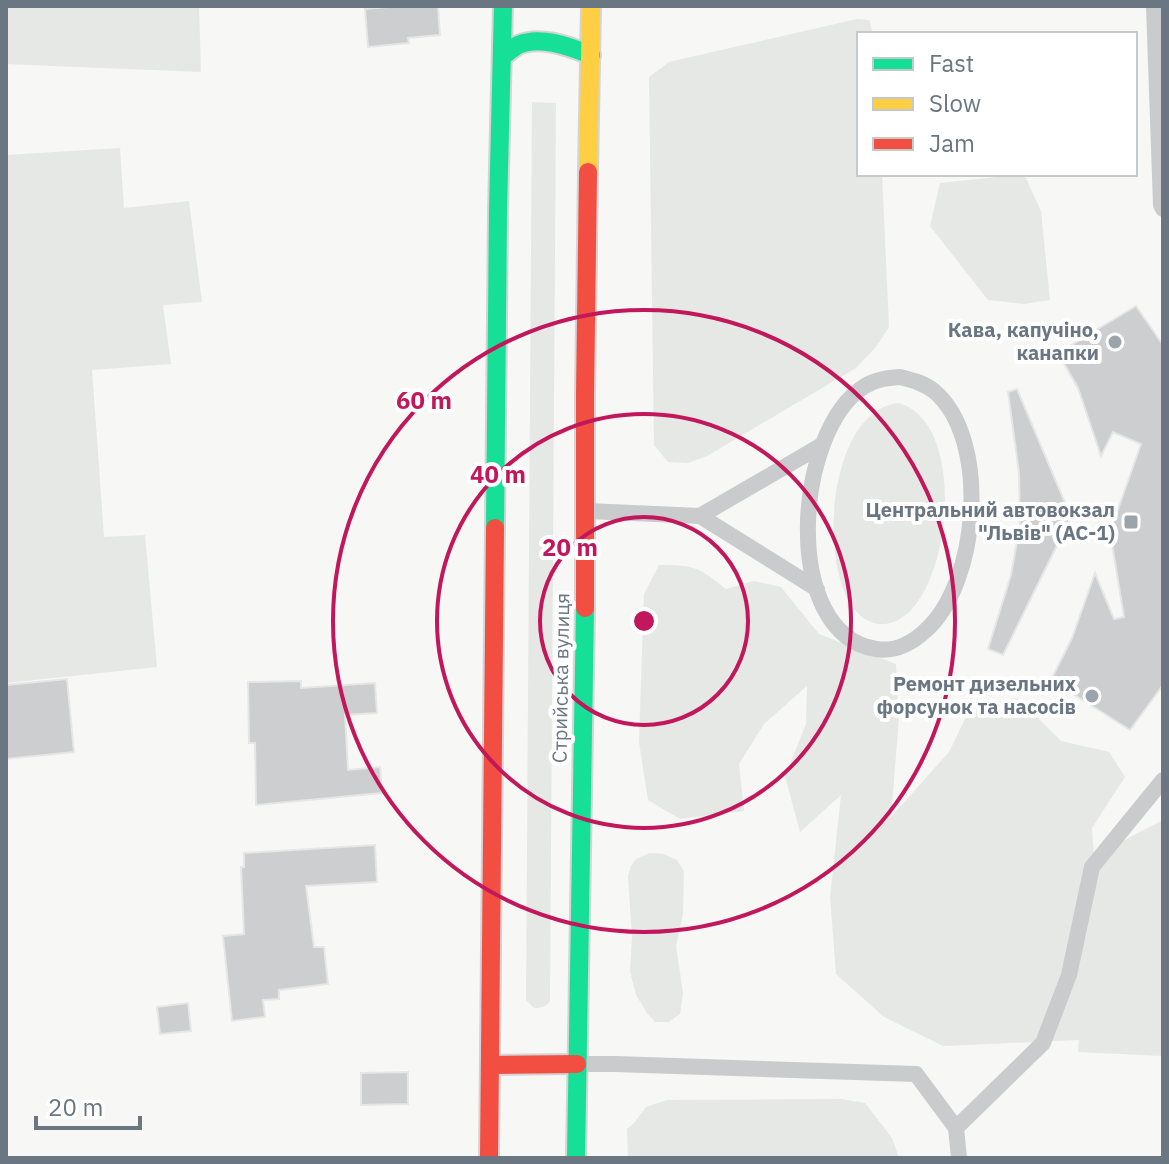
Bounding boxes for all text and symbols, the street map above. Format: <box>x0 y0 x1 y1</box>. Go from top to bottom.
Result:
legend <box>857 32 1137 176</box>
text: Fast <box>929 47 974 79</box>
text: Slow <box>929 87 981 119</box>
text: Jam <box>929 127 975 159</box>
place label: Кава, капучіно, канапки <box>948 316 1099 366</box>
marker: Кава, капучіно, канапки <box>1106 333 1124 351</box>
text: 60 m <box>396 384 452 416</box>
text: 40 m <box>470 458 526 490</box>
place label: Центральний автовокзал "Львів" (АС-1) <box>866 496 1115 546</box>
marker: Центральний автовокзал "Львів" (АС-1) <box>1122 513 1140 531</box>
text: 20 m <box>542 531 598 563</box>
street label: Стрийська вулиця <box>546 593 575 763</box>
centre of rings <box>630 607 658 635</box>
place label: Ремонт дизельних форсунок та насосів <box>877 670 1076 720</box>
marker: Ремонт дизельних форсунок та насосів <box>1083 687 1101 705</box>
scale bar <box>36 1080 140 1130</box>
text: 20 m <box>48 1091 103 1123</box>

